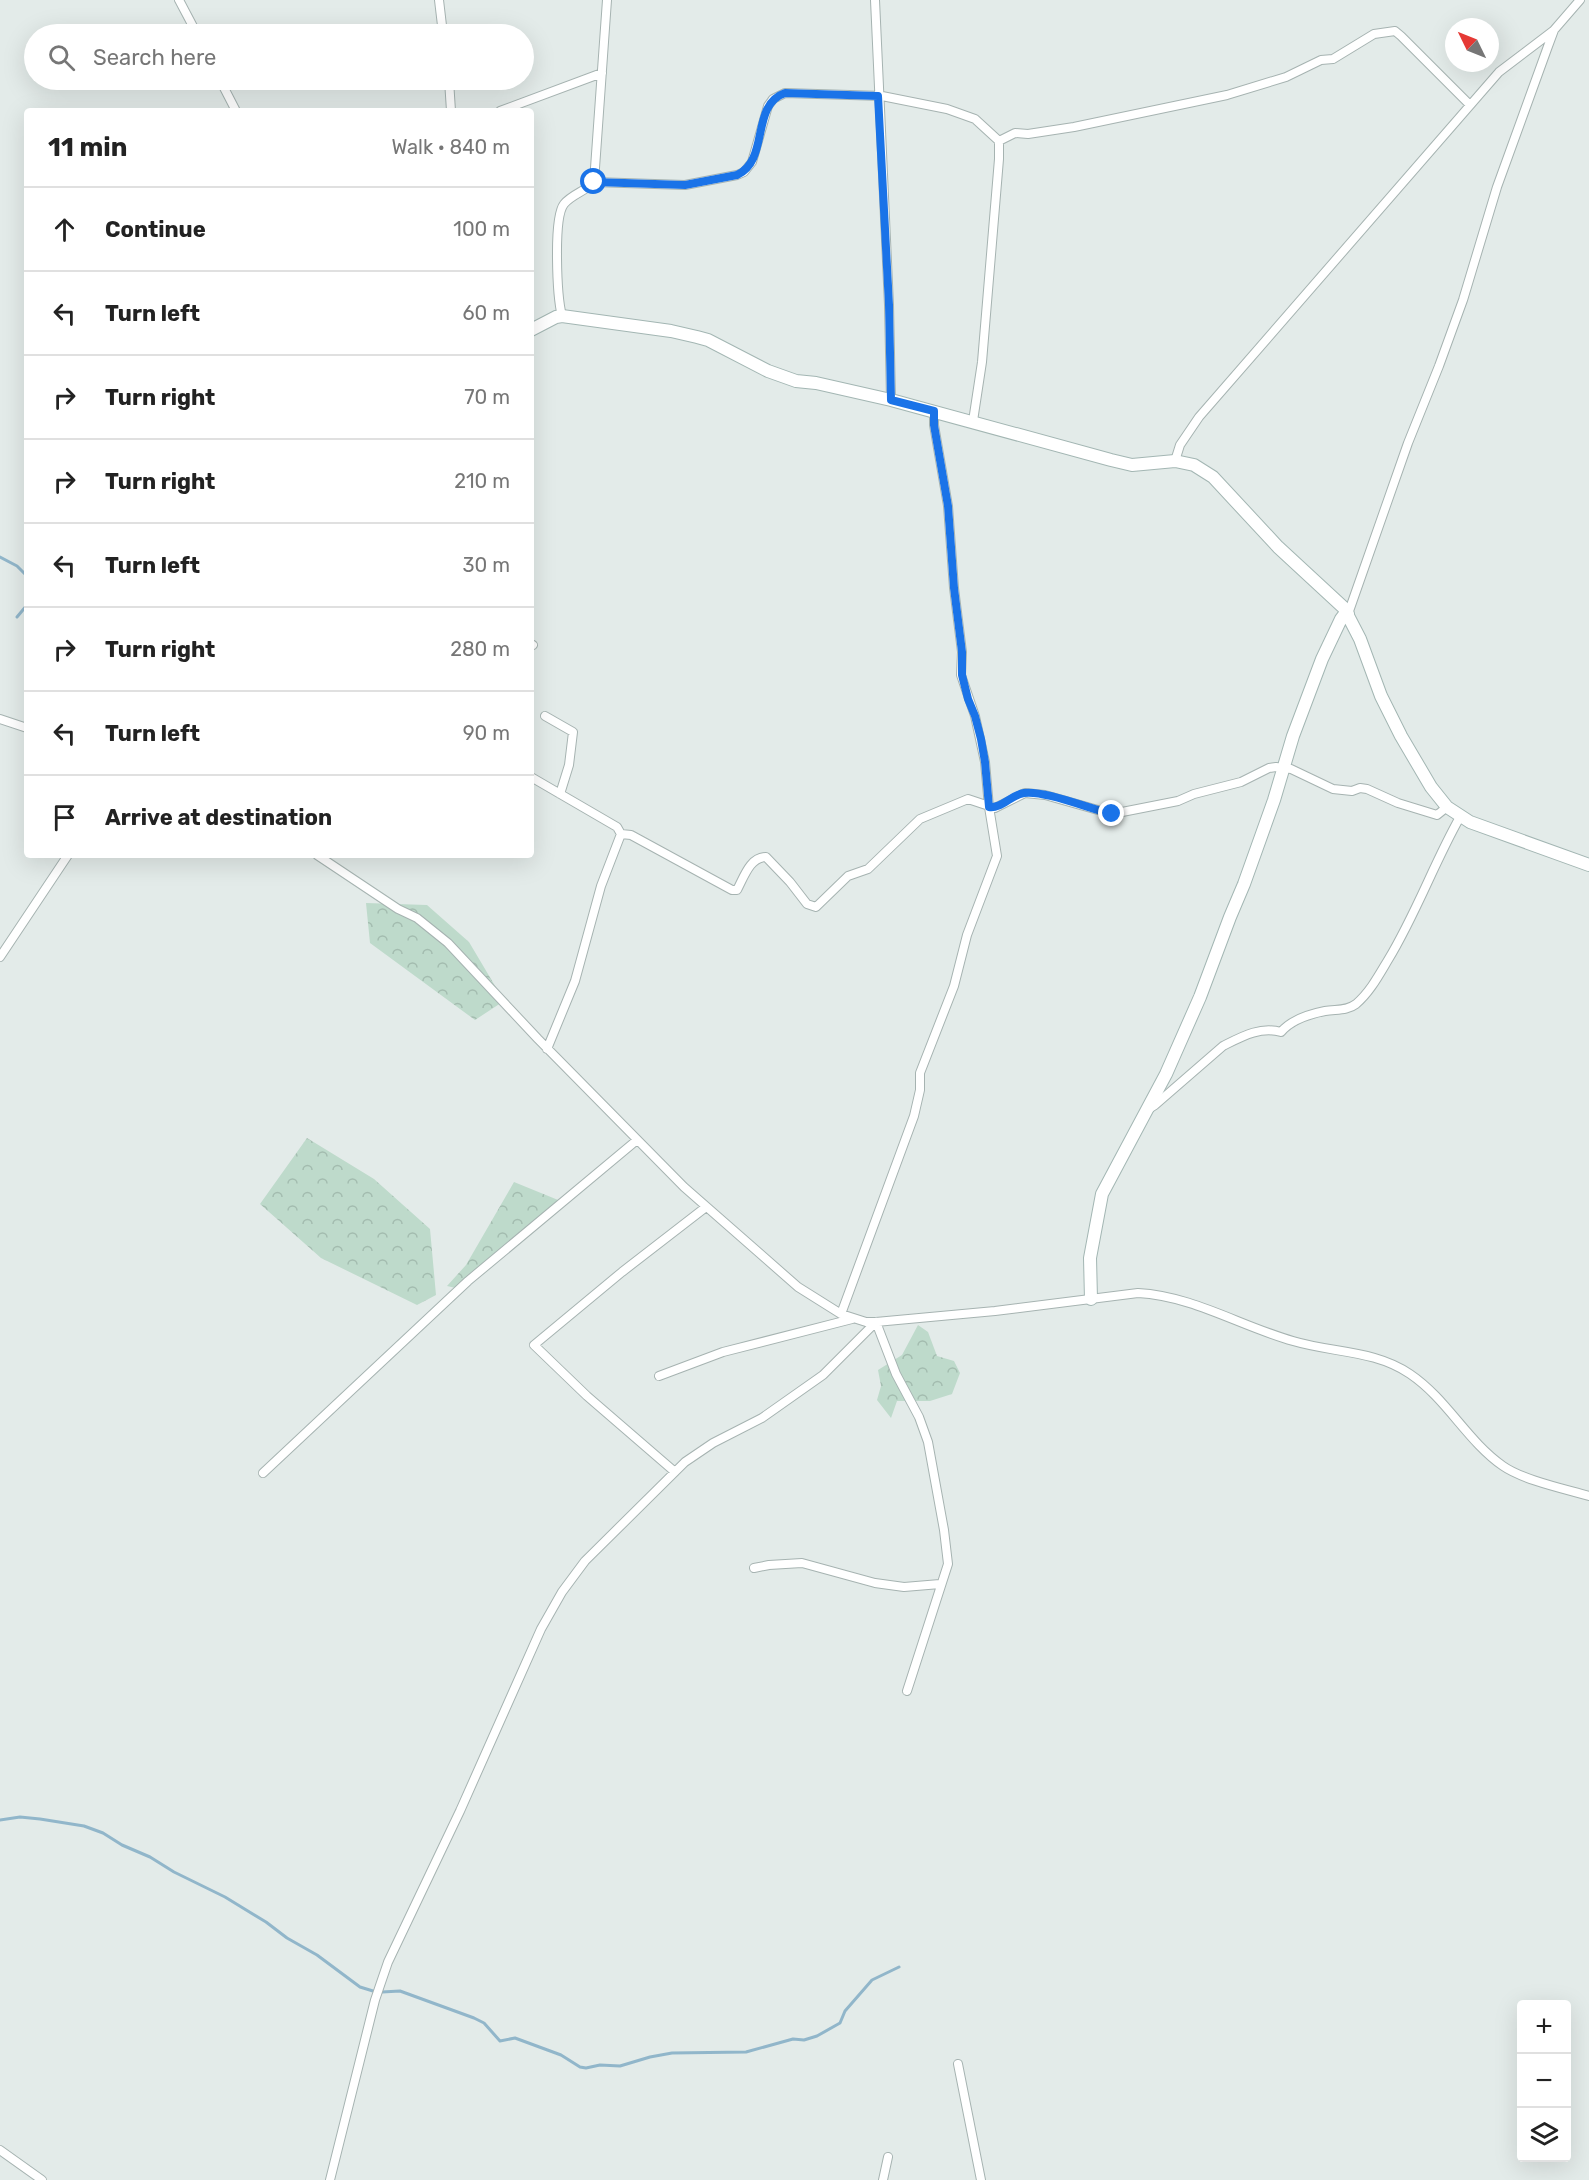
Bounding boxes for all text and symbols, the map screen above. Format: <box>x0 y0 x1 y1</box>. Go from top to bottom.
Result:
north arrow <box>1445 18 1499 72</box>
search box <box>24 24 534 90</box>
icon: search <box>45 41 78 74</box>
text: Search here <box>93 44 216 71</box>
text: 11 min <box>48 132 127 163</box>
text: Walk · 840 m <box>391 135 510 159</box>
route start <box>580 168 606 194</box>
icon: ahead <box>48 213 81 246</box>
text: Continue <box>105 216 206 243</box>
text: 100 m <box>453 217 510 241</box>
icon: left <box>48 297 81 330</box>
text: Turn left <box>105 300 200 327</box>
text: 60 m <box>463 301 510 325</box>
icon: right <box>48 381 81 414</box>
text: Turn right <box>105 384 215 411</box>
text: 70 m <box>464 385 510 409</box>
icon: right <box>48 465 81 498</box>
text: Turn right <box>105 468 215 495</box>
text: 210 m <box>454 469 510 493</box>
icon: left <box>48 549 81 582</box>
text: Turn left <box>105 552 200 579</box>
text: 30 m <box>463 553 510 577</box>
icon: right <box>48 633 81 666</box>
text: Turn right <box>105 636 215 663</box>
text: 280 m <box>450 637 510 661</box>
icon: left <box>48 717 81 750</box>
text: Turn left <box>105 720 200 747</box>
text: 90 m <box>463 721 510 745</box>
route end <box>1098 800 1124 826</box>
icon: arrive <box>48 801 81 834</box>
text: Arrive at destination <box>105 804 332 831</box>
map controls <box>1517 2000 1571 2162</box>
button: + <box>1517 2000 1571 2054</box>
button: − <box>1517 2054 1571 2108</box>
button: layers <box>1517 2108 1571 2162</box>

